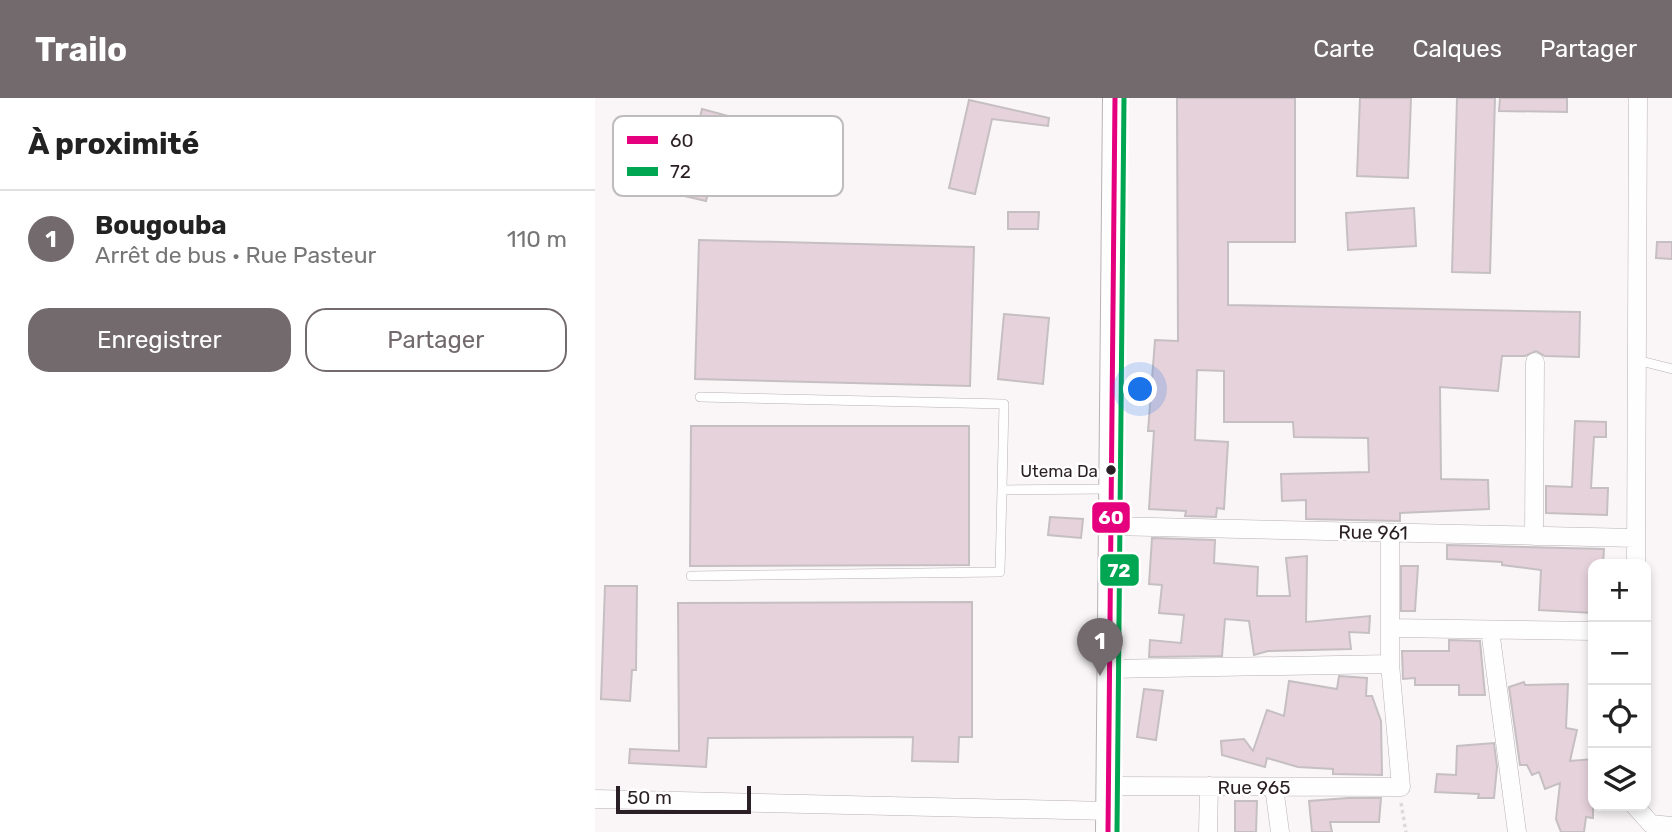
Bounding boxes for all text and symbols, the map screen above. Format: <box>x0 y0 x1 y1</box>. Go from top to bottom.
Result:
text: Trailo <box>35 30 127 69</box>
text: Carte <box>1313 35 1374 63</box>
text: Calques <box>1412 35 1502 63</box>
text: Partager <box>1540 35 1637 63</box>
legend <box>613 116 843 196</box>
text: À proximité <box>28 126 199 162</box>
text: 60 <box>670 129 694 152</box>
text: 72 <box>670 160 691 183</box>
text: Bougouba <box>95 210 227 241</box>
text: 1 <box>45 225 57 253</box>
text: 110 m <box>507 225 567 253</box>
text: Arrêt de bus · Rue Pasteur <box>95 241 376 269</box>
button: Enregistrer <box>28 308 291 372</box>
button: Partager <box>305 308 567 372</box>
your location <box>1123 372 1157 406</box>
place label: Utema Da <box>1020 461 1098 481</box>
marker: Utema Da <box>1104 463 1118 477</box>
line badge: 60 <box>1091 501 1131 534</box>
text: 60 <box>1098 506 1124 529</box>
street label: Rue 961 <box>1338 520 1408 545</box>
line badge: 72 <box>1099 553 1140 587</box>
text: 72 <box>1107 559 1131 582</box>
map controls <box>1588 559 1651 811</box>
button: + <box>1588 559 1651 622</box>
pin: 1 <box>1077 618 1123 676</box>
button: − <box>1588 622 1651 685</box>
button: locate <box>1588 685 1651 748</box>
button: layers <box>1588 748 1651 811</box>
street label: Rue 965 <box>1217 776 1291 799</box>
scale bar <box>616 783 751 815</box>
text: 50 m <box>627 786 672 809</box>

